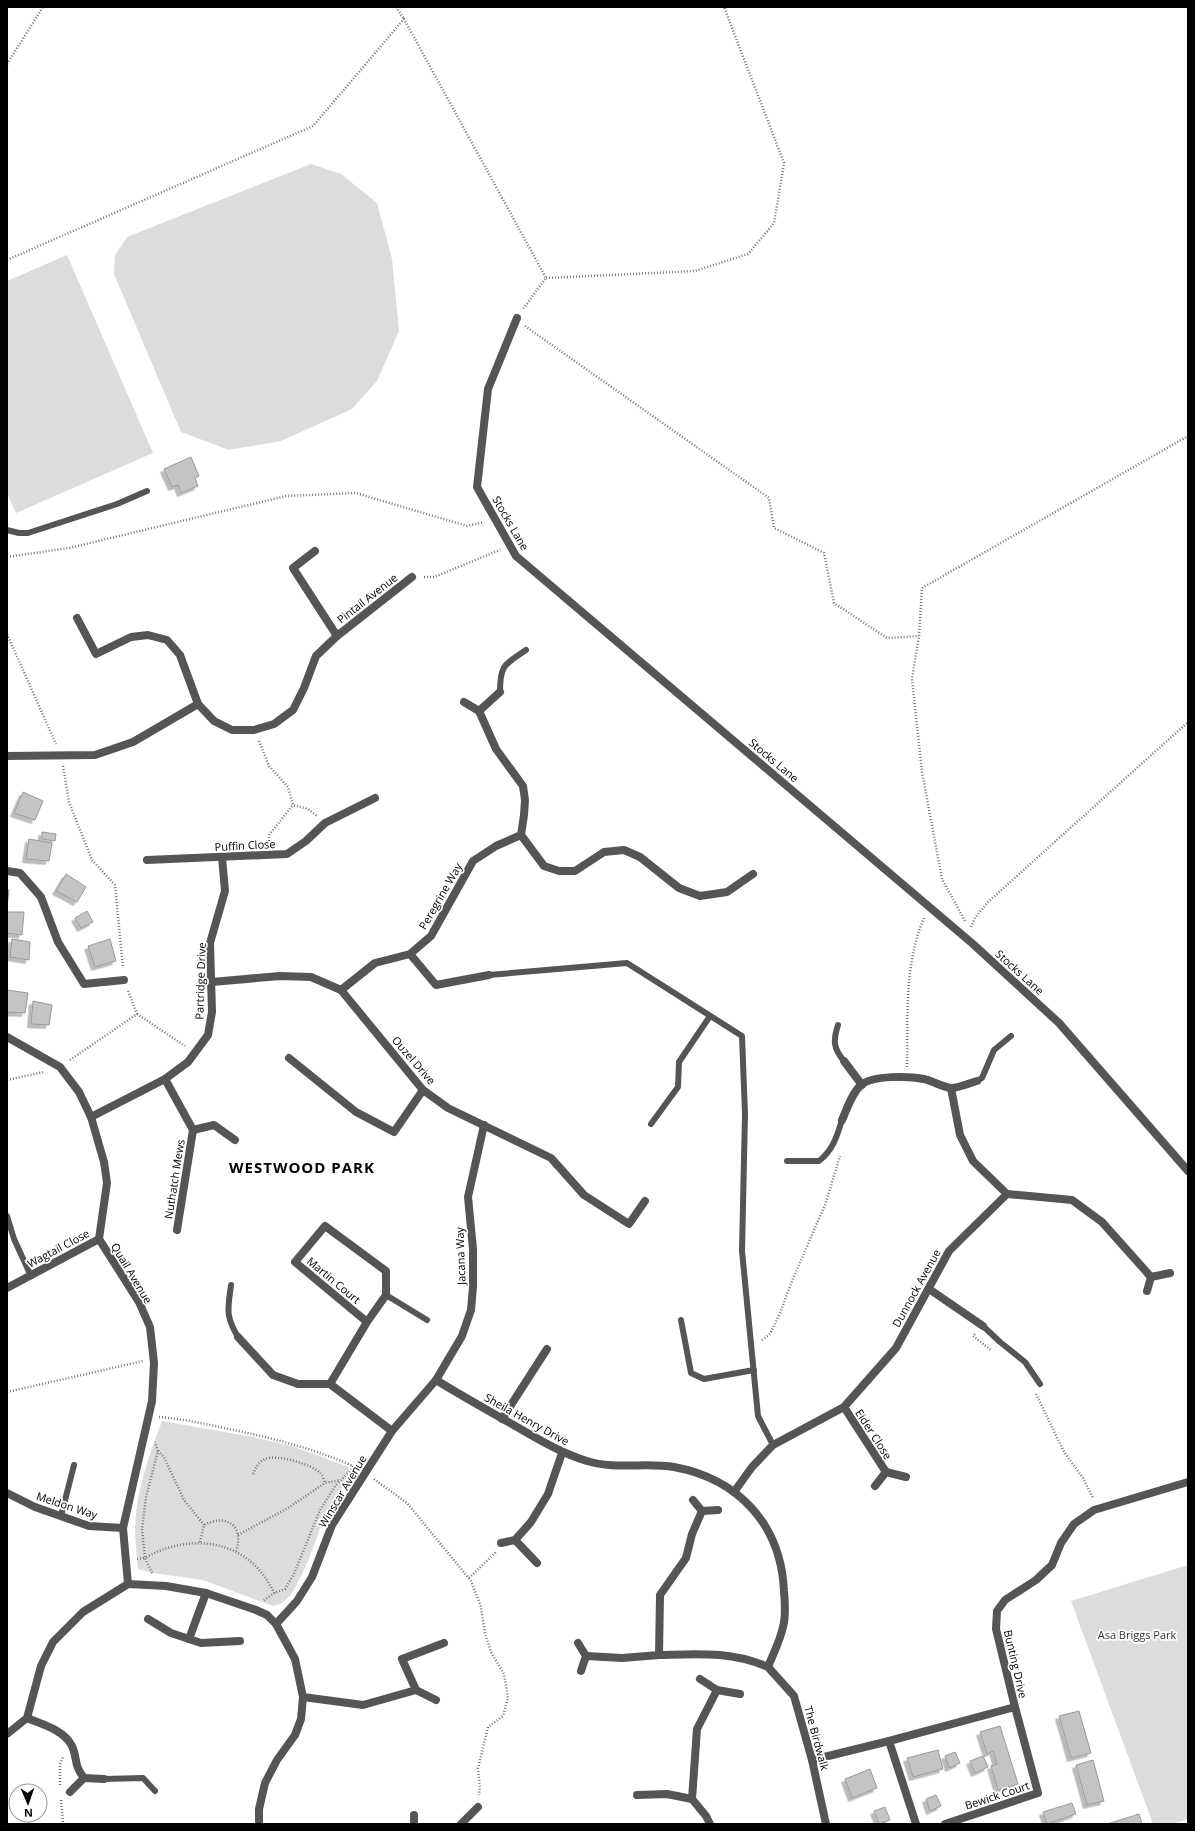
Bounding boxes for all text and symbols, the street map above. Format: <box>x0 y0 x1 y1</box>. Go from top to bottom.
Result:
street label: Stocks Lane <box>489 493 533 553</box>
street label: Pintail Avenue <box>334 570 400 626</box>
street label: Stocks Lane <box>746 735 802 785</box>
street label: Puffin Close <box>214 836 276 854</box>
street label: Peregrine Way <box>415 860 465 932</box>
street label: Partridge Drive <box>191 942 209 1020</box>
street label: Stocks Lane <box>993 946 1047 998</box>
street label: Ouzel Drive <box>389 1033 439 1087</box>
street label: Nuthatch Mews <box>160 1138 188 1220</box>
district label: WESTWOOD PARK <box>229 1157 375 1177</box>
street label: Wagtail Close <box>24 1225 92 1271</box>
street label: Jacana Way <box>451 1226 469 1286</box>
street label: Quail Avenue <box>108 1240 156 1306</box>
street label: Dunnock Avenue <box>888 1246 944 1330</box>
street label: Martin Court <box>304 1253 364 1307</box>
street label: Sheila Henry Drive <box>482 1390 572 1448</box>
street label: Eider Close <box>852 1406 896 1462</box>
street label: Winscar Avenue <box>314 1452 370 1530</box>
street label: Meldon Way <box>34 1488 100 1522</box>
park label: Asa Briggs Park <box>1098 1627 1177 1642</box>
street label: Bunting Drive <box>1001 1628 1031 1700</box>
street label: The Birdwalk <box>801 1704 833 1772</box>
street label: Bewick Court <box>963 1777 1031 1813</box>
north arrow <box>8 1783 48 1823</box>
text: N <box>24 1806 33 1821</box>

